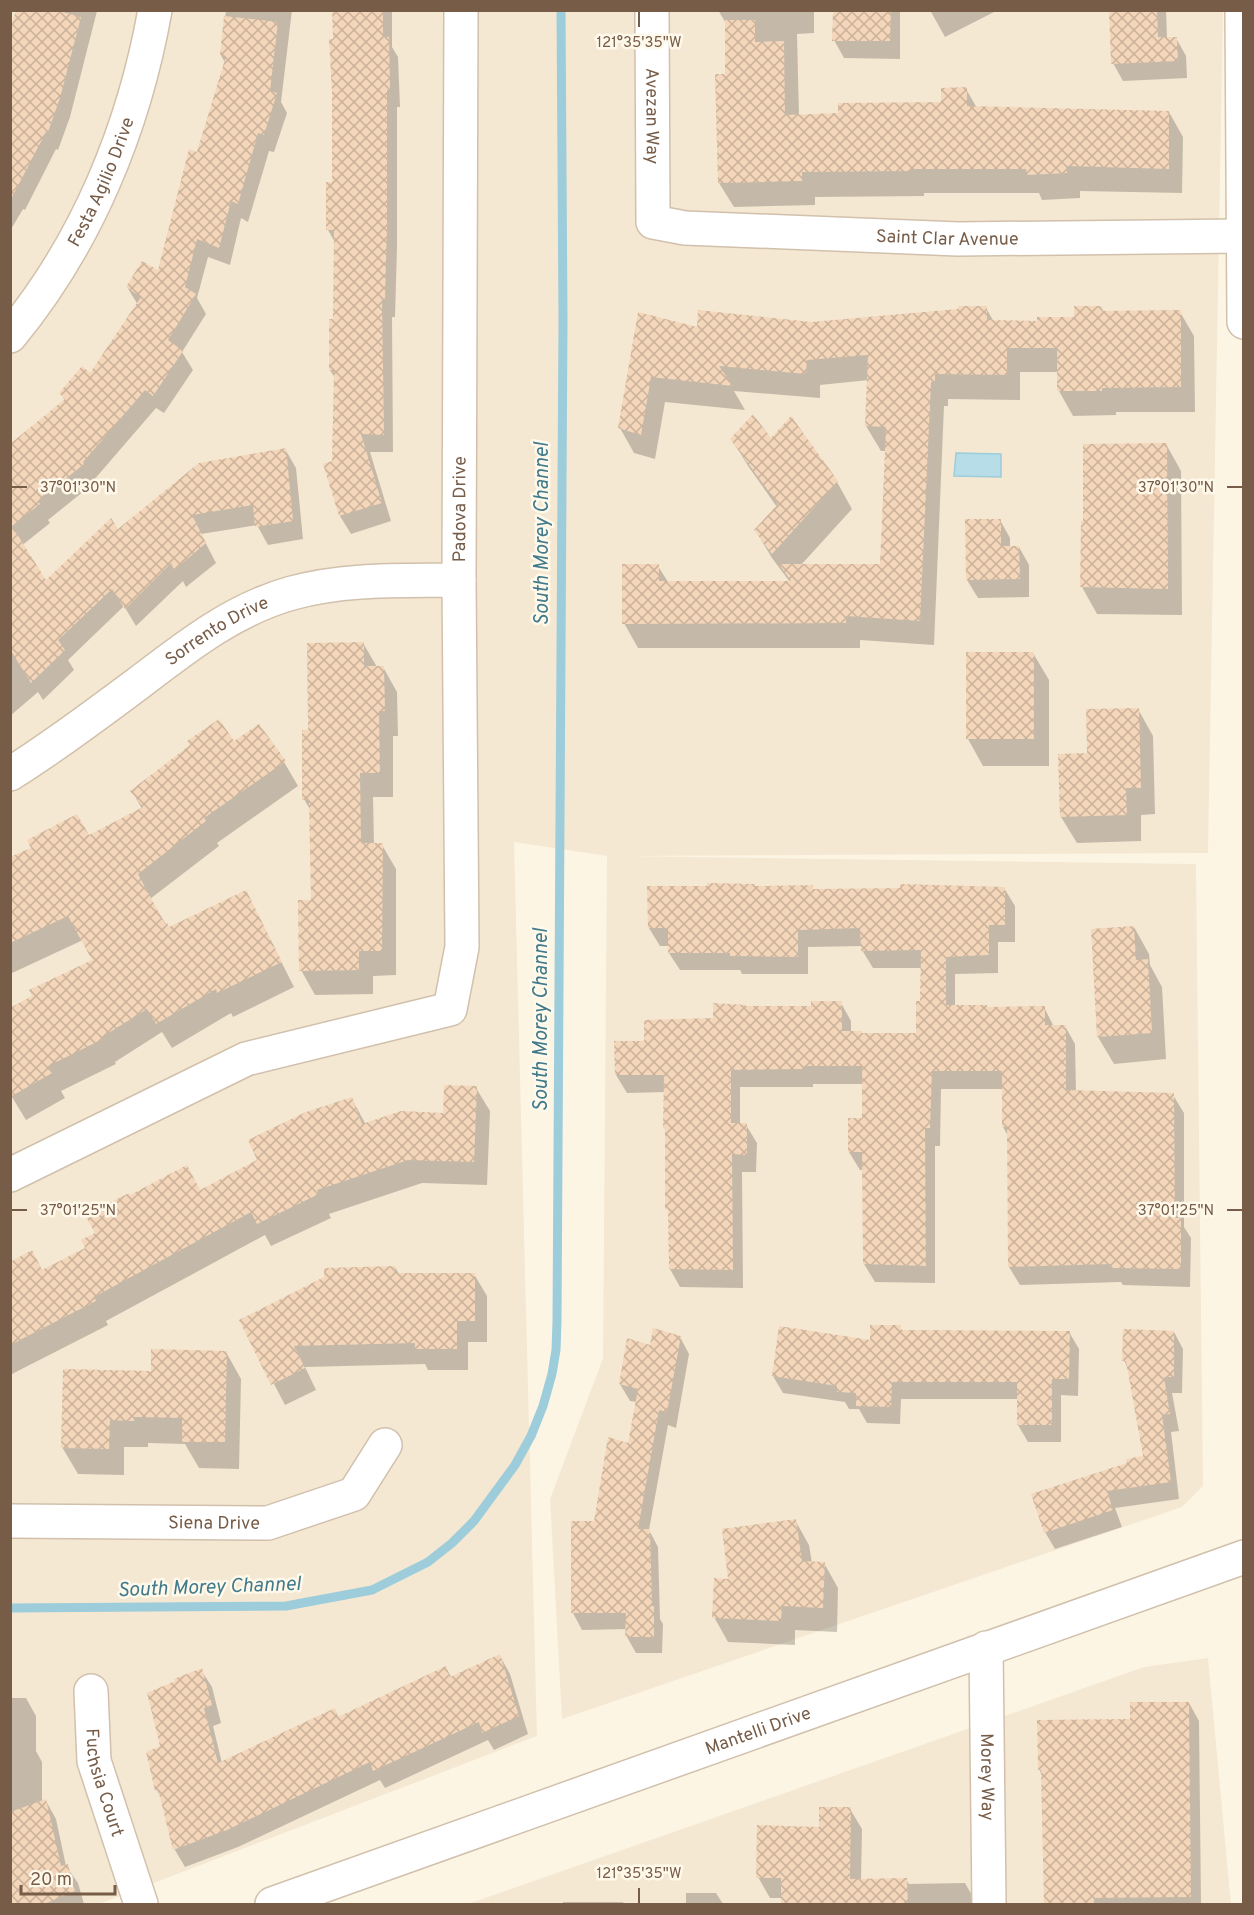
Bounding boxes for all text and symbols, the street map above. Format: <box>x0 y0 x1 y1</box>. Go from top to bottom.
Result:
text: 121°35'35"W <box>596 34 682 53</box>
street label: Avezan Way <box>639 68 663 164</box>
street label: Festa Agilio Drive <box>64 115 140 251</box>
street label: Saint Clar Avenue <box>875 226 1019 252</box>
water label: South Morey Channel <box>530 441 556 626</box>
street label: Padova Drive <box>449 456 472 562</box>
text: 37°01'30"N <box>40 479 116 498</box>
text: 37°01'30"N <box>1138 479 1214 498</box>
street label: Sorrento Drive <box>161 592 272 672</box>
water label: South Morey Channel <box>529 927 555 1112</box>
text: 37°01'25"N <box>40 1202 116 1221</box>
text: 37°01'25"N <box>1138 1202 1214 1221</box>
street label: Siena Drive <box>168 1512 260 1536</box>
water label: South Morey Channel <box>117 1572 302 1604</box>
street label: Mantelli Drive <box>702 1702 814 1761</box>
street label: Fuchsia Court <box>80 1728 128 1840</box>
street label: Morey Way <box>974 1733 998 1821</box>
scale bar <box>21 1858 116 1896</box>
text: 121°35'35"W <box>596 1865 682 1884</box>
text: 20 m <box>30 1869 72 1892</box>

